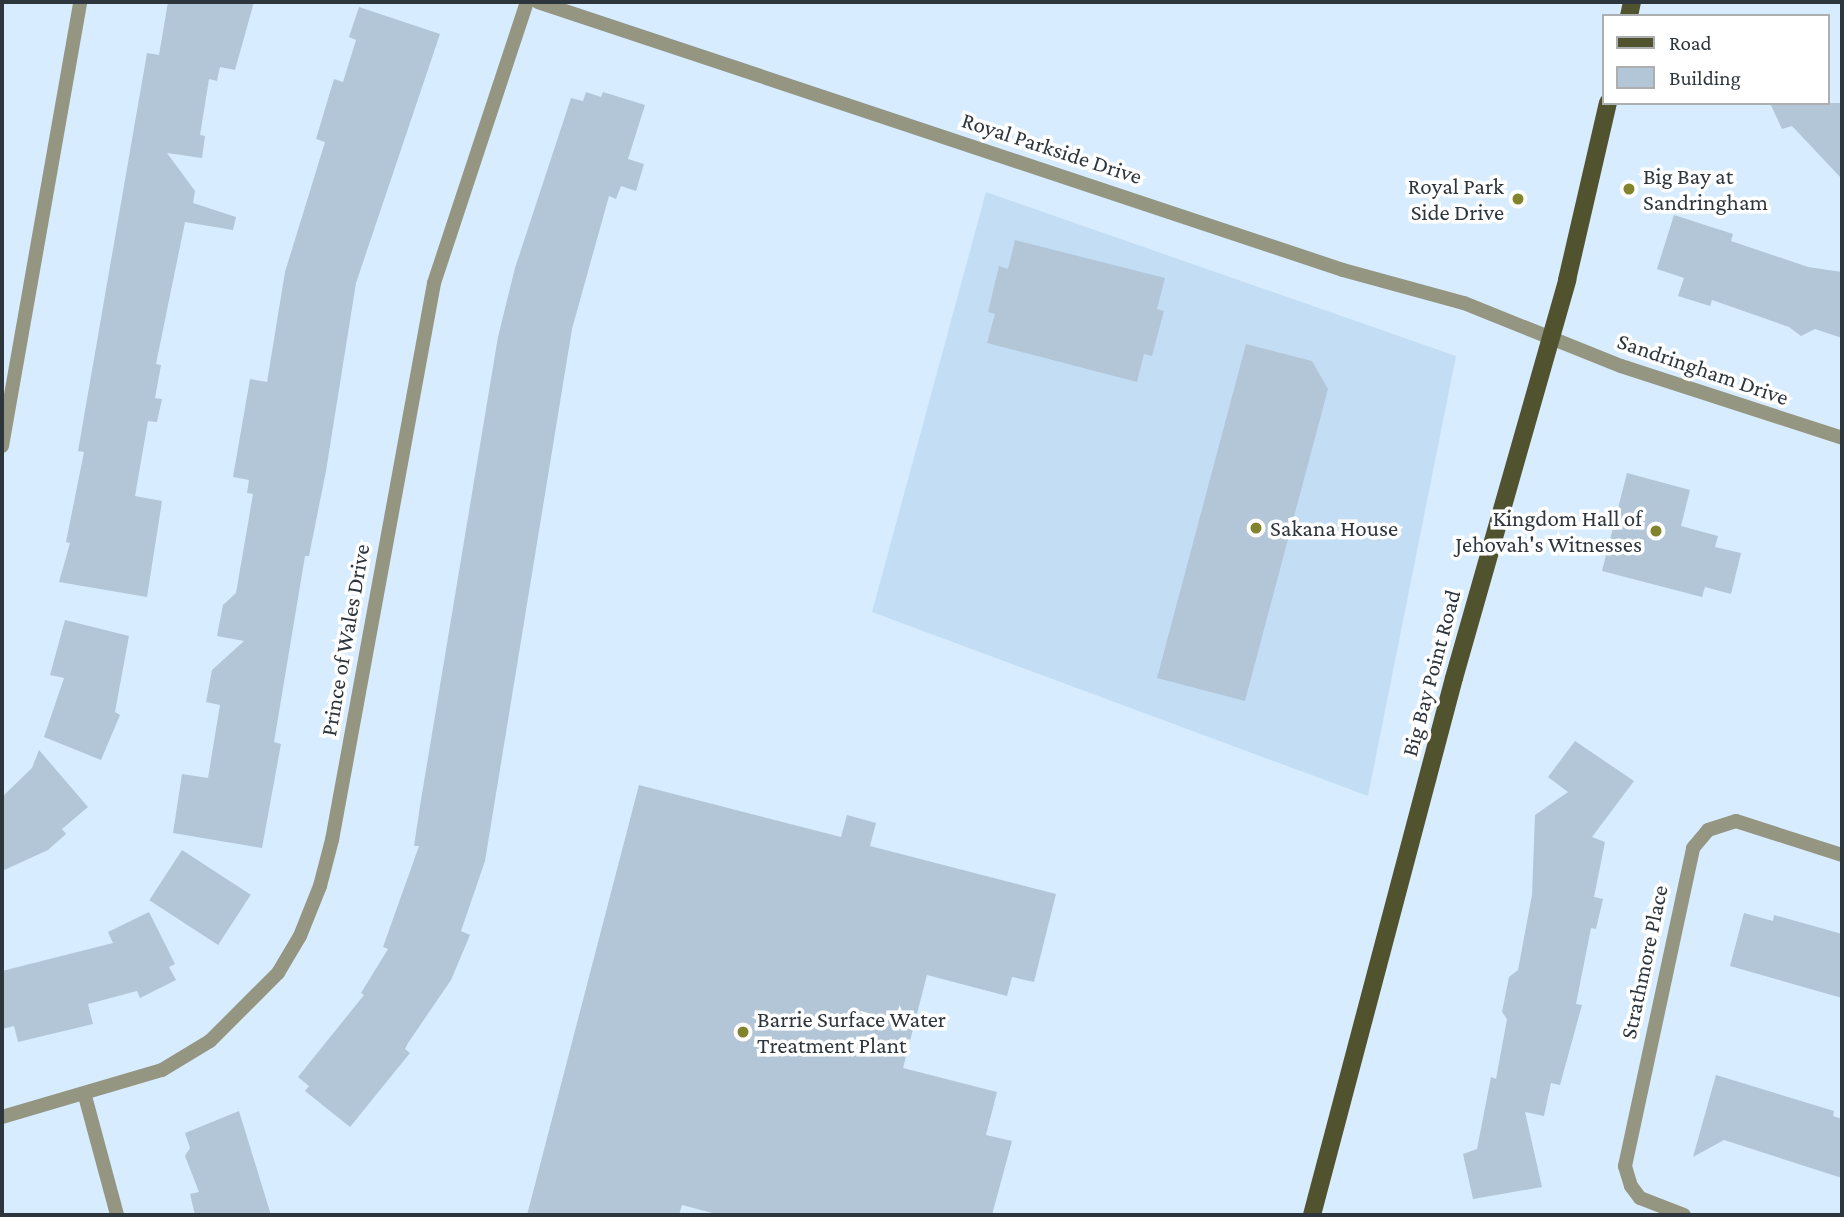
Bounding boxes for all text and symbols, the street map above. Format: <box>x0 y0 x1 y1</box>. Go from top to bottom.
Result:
legend <box>1602 14 1830 105</box>
text: Road <box>1669 31 1712 55</box>
text: Building <box>1669 66 1741 90</box>
street label: Royal Parkside Drive <box>959 106 1145 190</box>
place label: Big Bay at Sandringham <box>1643 162 1768 216</box>
place label: Royal Park Side Drive <box>1408 172 1504 226</box>
marker: Big Bay at Sandringham <box>1621 181 1637 197</box>
marker: Royal Park Side Drive <box>1510 191 1526 207</box>
street label: Sandringham Drive <box>1614 327 1792 411</box>
place label: Kingdom Hall of Jehovah's Witnesses <box>1455 504 1642 558</box>
place label: Sakana House <box>1270 514 1398 542</box>
marker: Sakana House <box>1248 520 1264 536</box>
marker: Kingdom Hall of Jehovah's Witnesses <box>1648 523 1664 539</box>
street label: Prince of Wales Drive <box>315 542 375 738</box>
street label: Big Bay Point Road <box>1395 587 1467 759</box>
street label: Strathmore Place <box>1614 883 1674 1041</box>
place label: Barrie Surface Water Treatment Plant <box>757 1005 946 1059</box>
marker: Barrie Surface Water Treatment Plant <box>735 1024 751 1040</box>

